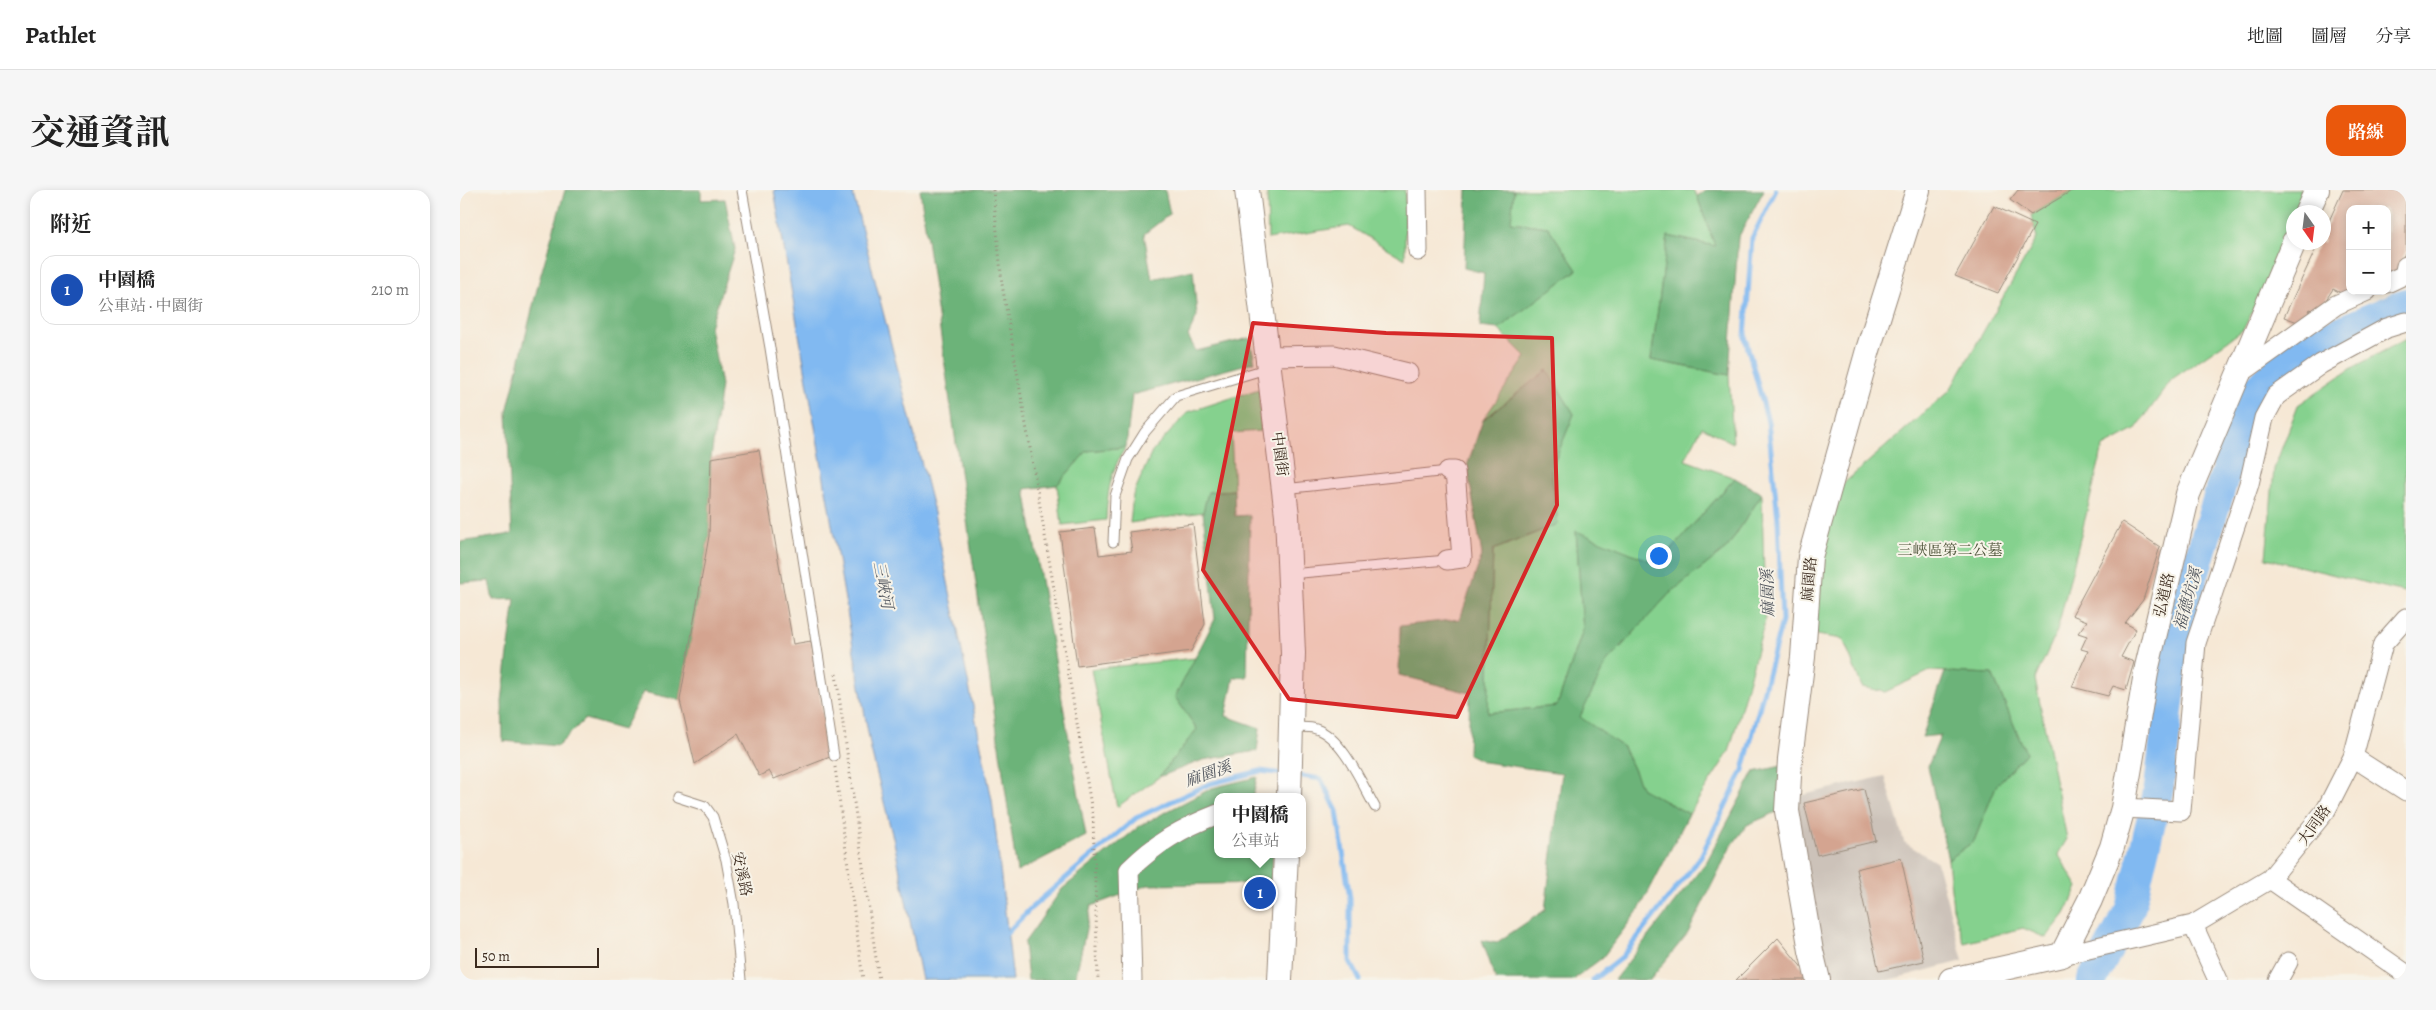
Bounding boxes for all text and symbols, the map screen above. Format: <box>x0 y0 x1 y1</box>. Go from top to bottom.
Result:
text: Pathlet <box>25 19 96 51</box>
text: 地圖 <box>2247 24 2283 48</box>
text: 圖層 <box>2311 24 2347 48</box>
text: 分享 <box>2375 24 2411 48</box>
button: 路線 <box>2326 105 2406 156</box>
text: 交通資訊 <box>30 108 170 156</box>
north arrow <box>2286 205 2331 250</box>
map controls <box>2346 205 2391 295</box>
button: + <box>2346 205 2391 250</box>
text: 附近 <box>50 210 92 238</box>
button: − <box>2346 250 2391 295</box>
text: 中園橋 <box>98 267 155 293</box>
text: 1 <box>64 279 70 301</box>
text: 210 m <box>371 279 409 301</box>
text: 公車站 · 中園街 <box>98 295 204 317</box>
street label: 中園街 <box>1267 430 1293 478</box>
park label: 三峽區第二公墓 <box>1897 540 2003 560</box>
your location <box>1646 543 1672 569</box>
street label: 麻園路 <box>1797 556 1821 602</box>
water label: 三峽河 <box>868 559 899 614</box>
water label: 福德坑溪 <box>2169 563 2208 633</box>
water label: 麻園溪 <box>1757 567 1779 617</box>
street label: 弘道路 <box>2149 571 2179 619</box>
water label: 麻園溪 <box>1182 755 1236 792</box>
popup <box>1214 793 1306 858</box>
street label: 大同路 <box>2293 801 2335 849</box>
text: 中園橋 <box>1231 802 1289 828</box>
text: 公車站 <box>1231 830 1280 852</box>
street label: 安溪路 <box>728 850 756 898</box>
pin: 1 <box>1244 874 1276 912</box>
scale bar <box>475 945 599 968</box>
text: 50 m <box>482 947 510 966</box>

